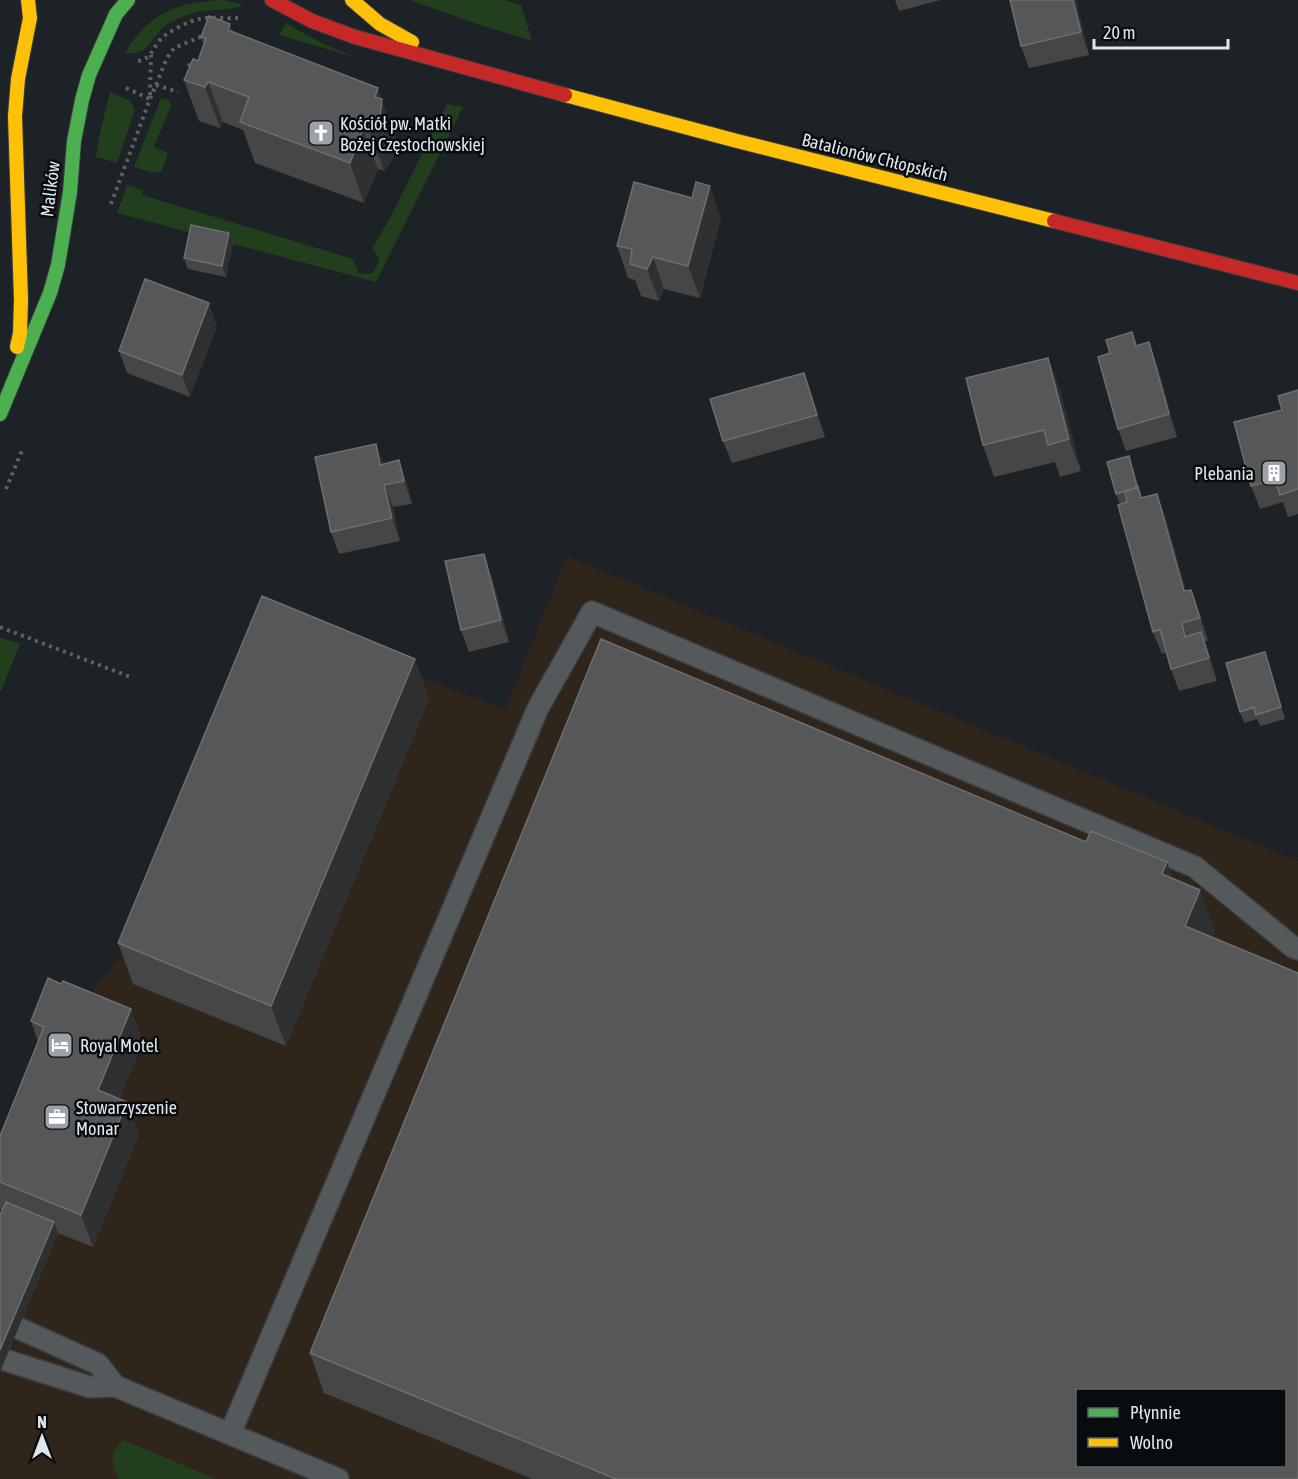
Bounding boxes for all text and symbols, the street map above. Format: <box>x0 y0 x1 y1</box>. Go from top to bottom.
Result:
scale bar <box>1094 12 1228 50</box>
text: 20 m <box>1103 22 1135 43</box>
place label: Kościół pw. Matki Bożej Częstochowskiej <box>340 113 485 155</box>
church icon: Kościół pw. Matki Bożej Częstochowskiej <box>306 118 336 148</box>
street label: Batalionów Chłopskich <box>800 129 950 185</box>
street label: Malików <box>36 160 64 218</box>
building icon: Plebania <box>1259 458 1289 488</box>
place label: Plebania <box>1194 463 1254 484</box>
hotel icon: Royal Motel <box>45 1030 75 1060</box>
place label: Royal Motel <box>80 1035 159 1056</box>
place label: Stowarzyszenie Monar <box>76 1097 177 1139</box>
office icon: Stowarzyszenie Monar <box>42 1102 72 1132</box>
legend <box>1076 1389 1286 1467</box>
text: Płynnie <box>1130 1402 1181 1423</box>
north arrow <box>12 1407 72 1467</box>
text: N <box>37 1413 47 1431</box>
text: Wolno <box>1130 1432 1173 1453</box>

